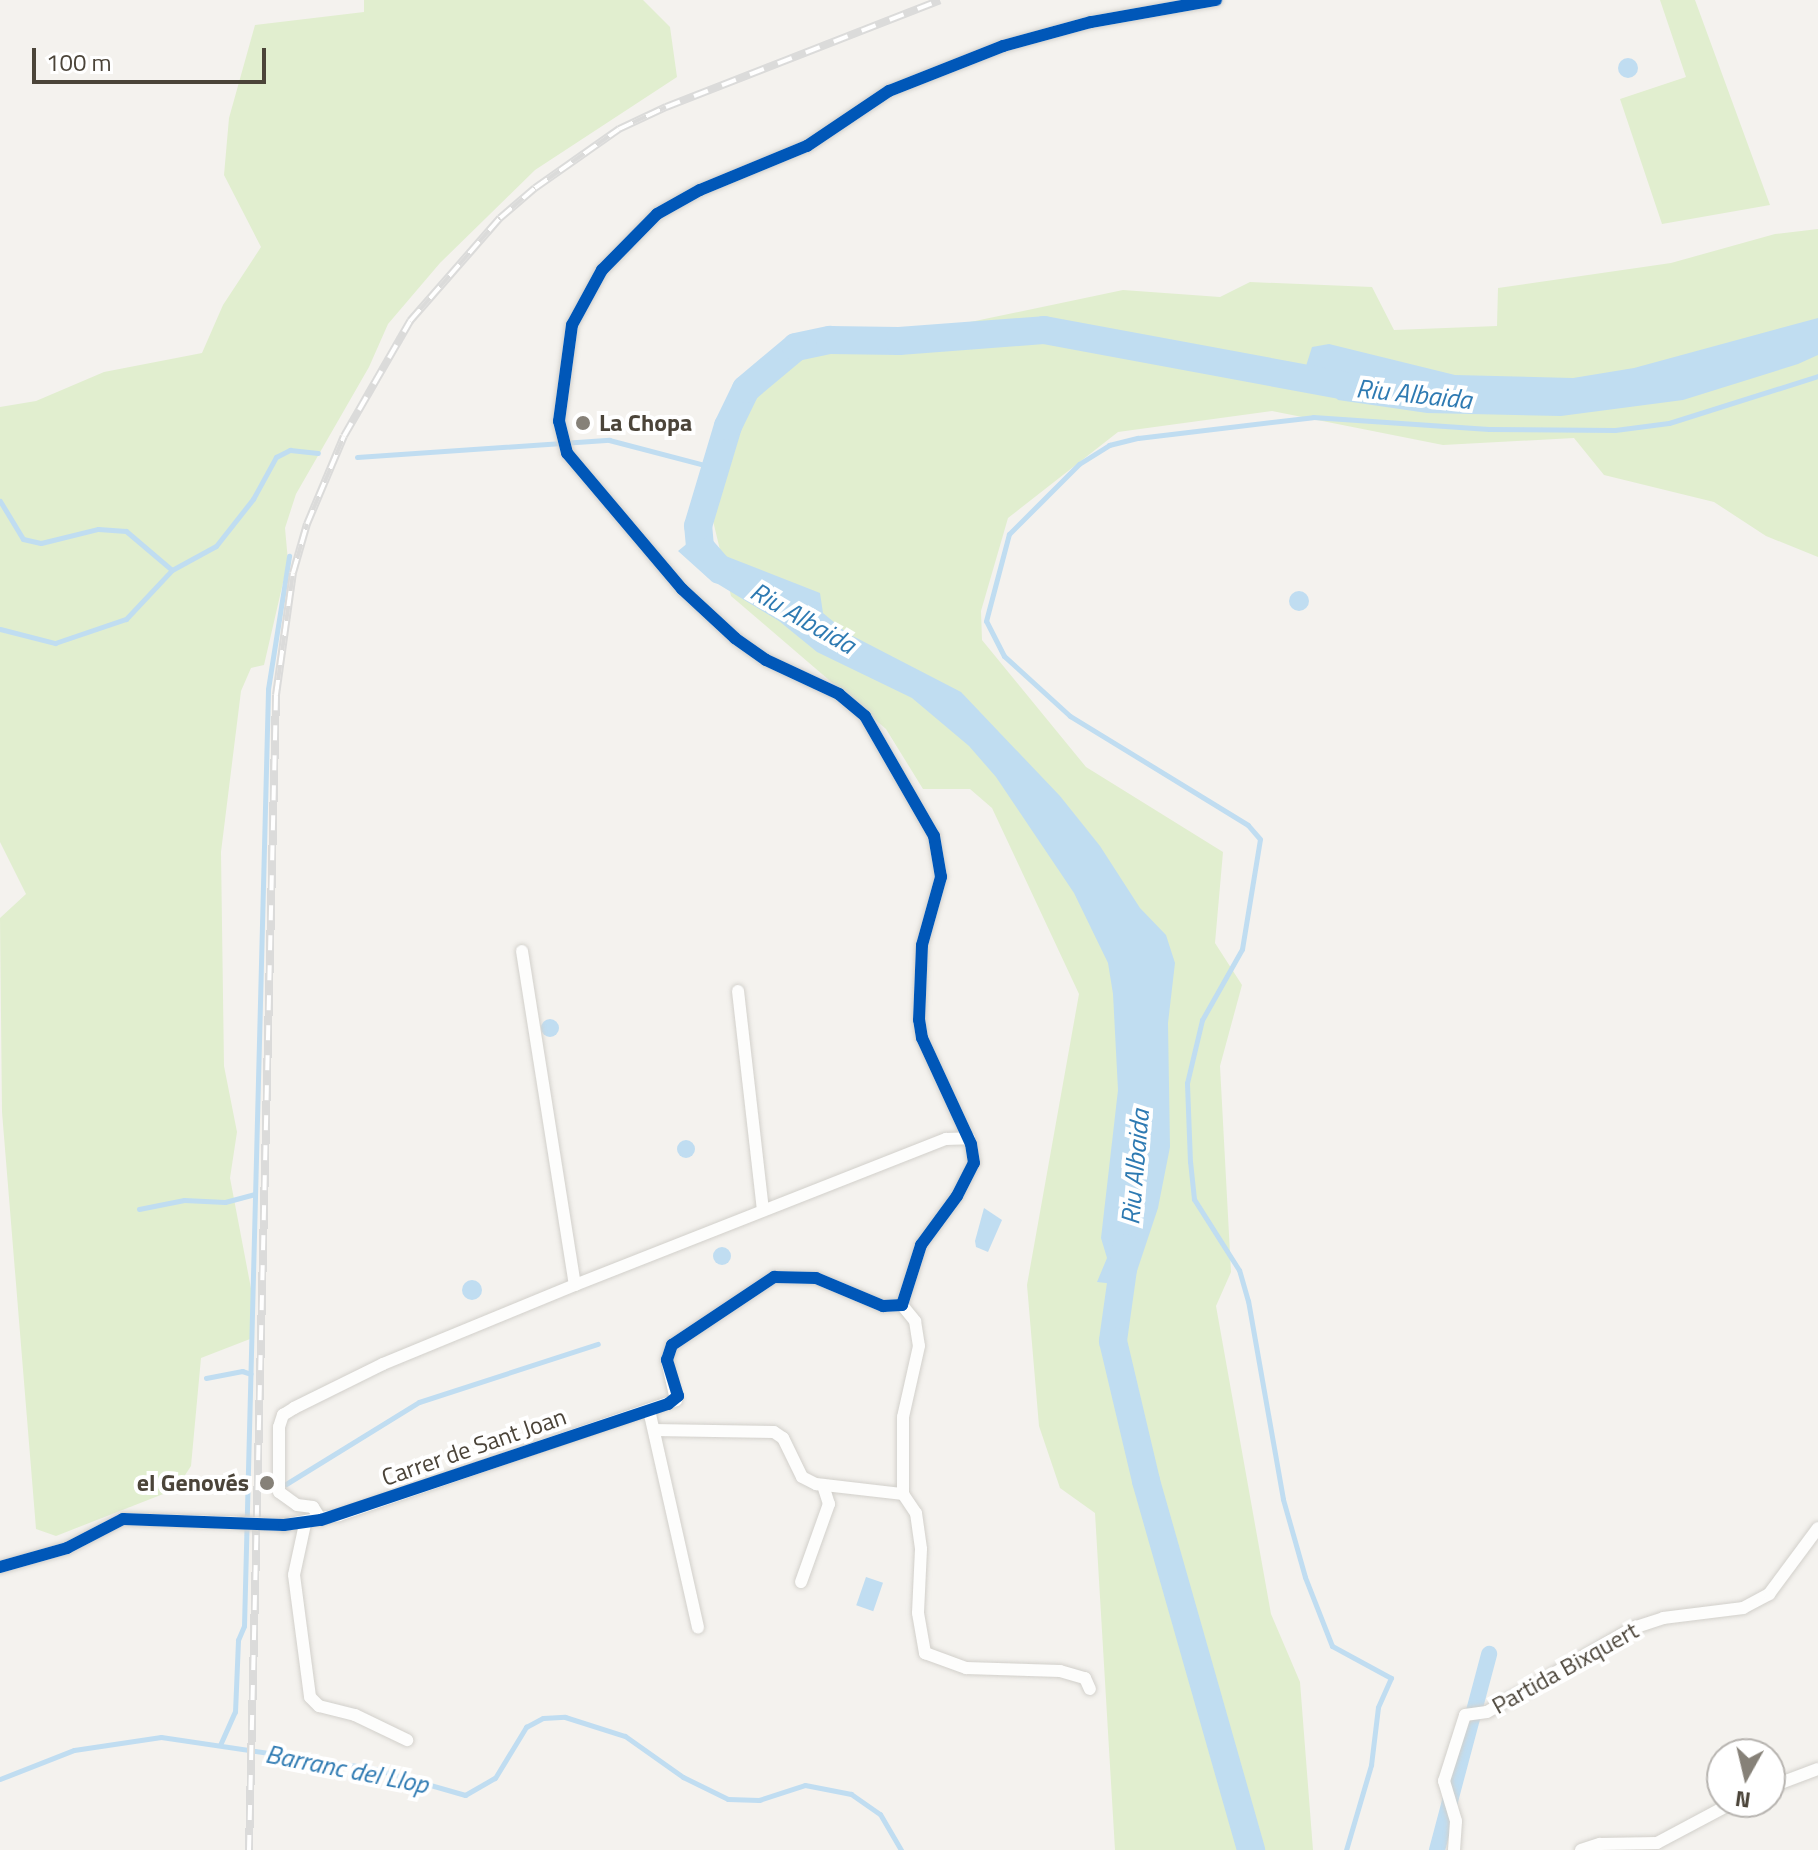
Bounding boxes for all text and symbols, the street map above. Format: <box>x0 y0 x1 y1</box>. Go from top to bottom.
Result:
scale bar <box>36 32 270 82</box>
text: 100 m <box>46 44 112 80</box>
water label: Riu Albaida <box>1355 372 1473 416</box>
place label: La Chopa <box>599 409 692 437</box>
marker: La Chopa <box>574 414 592 432</box>
water label: Riu Albaida <box>745 575 861 661</box>
water label: Riu Albaida <box>1114 1108 1156 1226</box>
street label: Carrer de Sant Joan <box>378 1402 570 1492</box>
place label: el Genovés <box>137 1469 249 1497</box>
marker: el Genovés <box>256 1472 278 1494</box>
street label: Partida Bixquert <box>1487 1616 1643 1720</box>
water label: Barranc del Llop <box>263 1738 431 1800</box>
north arrow <box>1706 1738 1786 1818</box>
text: N <box>1733 1782 1753 1818</box>

